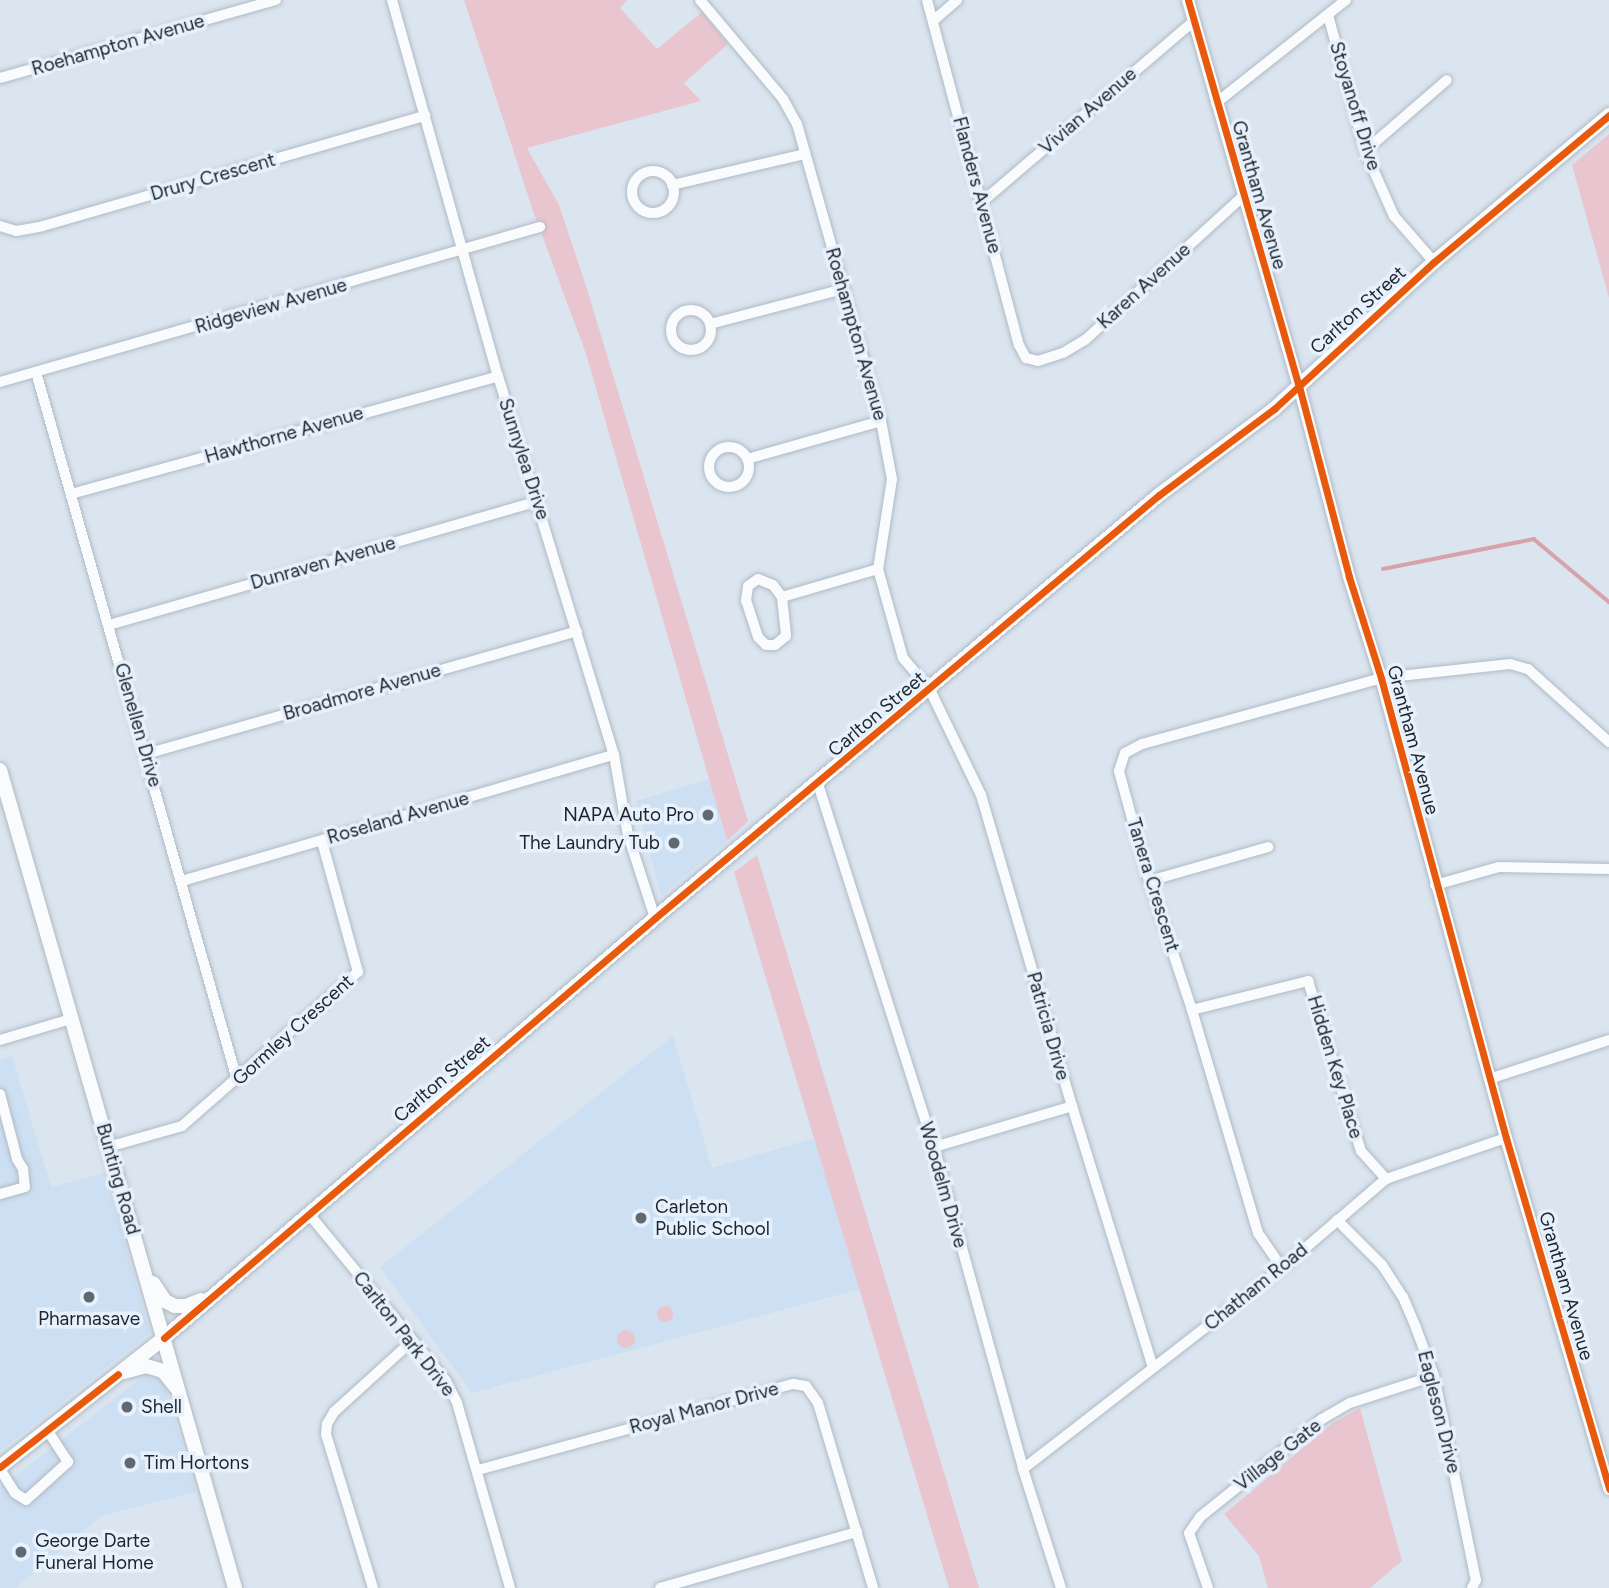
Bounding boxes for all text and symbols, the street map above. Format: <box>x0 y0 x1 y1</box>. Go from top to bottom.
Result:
street label: Roehampton Avenue <box>29 9 207 81</box>
street label: Stoyanoff Drive <box>1325 39 1385 173</box>
street label: Vivian Avenue <box>1035 63 1141 159</box>
street label: Flanders Avenue <box>948 114 1006 256</box>
street label: Grantham Avenue <box>1227 118 1291 272</box>
street label: Drury Crescent <box>148 148 278 206</box>
street label: Karen Avenue <box>1093 238 1195 334</box>
street label: Roehampton Avenue <box>820 245 892 423</box>
street label: Carlton Street <box>1306 261 1410 359</box>
street label: Ridgeview Avenue <box>192 273 350 339</box>
street label: Sunnylea Drive <box>494 395 554 523</box>
street label: Hawthorne Avenue <box>202 401 366 469</box>
street label: Dunraven Avenue <box>248 531 398 595</box>
street label: Broadmore Avenue <box>281 659 443 725</box>
street label: Glenellen Drive <box>109 660 167 790</box>
street label: Grantham Avenue <box>1382 663 1444 817</box>
street label: Carlton Street <box>823 666 931 762</box>
street label: Roseland Avenue <box>324 787 472 849</box>
place label: NAPA Auto Pro <box>563 804 694 826</box>
marker: NAPA Auto Pro <box>700 807 716 823</box>
street label: Tanera Crescent <box>1122 815 1184 955</box>
place label: The Laundry Tub <box>519 832 660 854</box>
marker: The Laundry Tub <box>666 835 682 851</box>
street label: Patricia Drive <box>1022 969 1074 1083</box>
street label: Gormley Crescent <box>228 970 358 1090</box>
street label: Hidden Key Place <box>1302 993 1368 1141</box>
street label: Carlton Street <box>389 1031 495 1127</box>
street label: Woodelm Drive <box>914 1119 972 1251</box>
street label: Bunting Road <box>91 1121 145 1237</box>
place label: Carleton Public School <box>655 1196 770 1240</box>
street label: Grantham Avenue <box>1534 1209 1598 1363</box>
marker: Carleton Public School <box>633 1210 649 1226</box>
street label: Chatham Road <box>1200 1238 1312 1336</box>
street label: Carlton Park Drive <box>348 1267 460 1401</box>
marker: Pharmasave <box>81 1289 97 1305</box>
place label: Pharmasave <box>38 1308 140 1330</box>
street label: Eagleson Drive <box>1413 1348 1465 1476</box>
street label: Royal Manor Drive <box>627 1377 781 1439</box>
place label: Shell <box>141 1396 182 1418</box>
marker: Shell <box>119 1399 135 1415</box>
street label: Village Gate <box>1230 1414 1326 1496</box>
place label: Tim Hortons <box>144 1452 249 1474</box>
marker: Tim Hortons <box>122 1455 138 1471</box>
place label: George Darte Funeral Home <box>35 1530 154 1574</box>
marker: George Darte Funeral Home <box>13 1544 29 1560</box>

